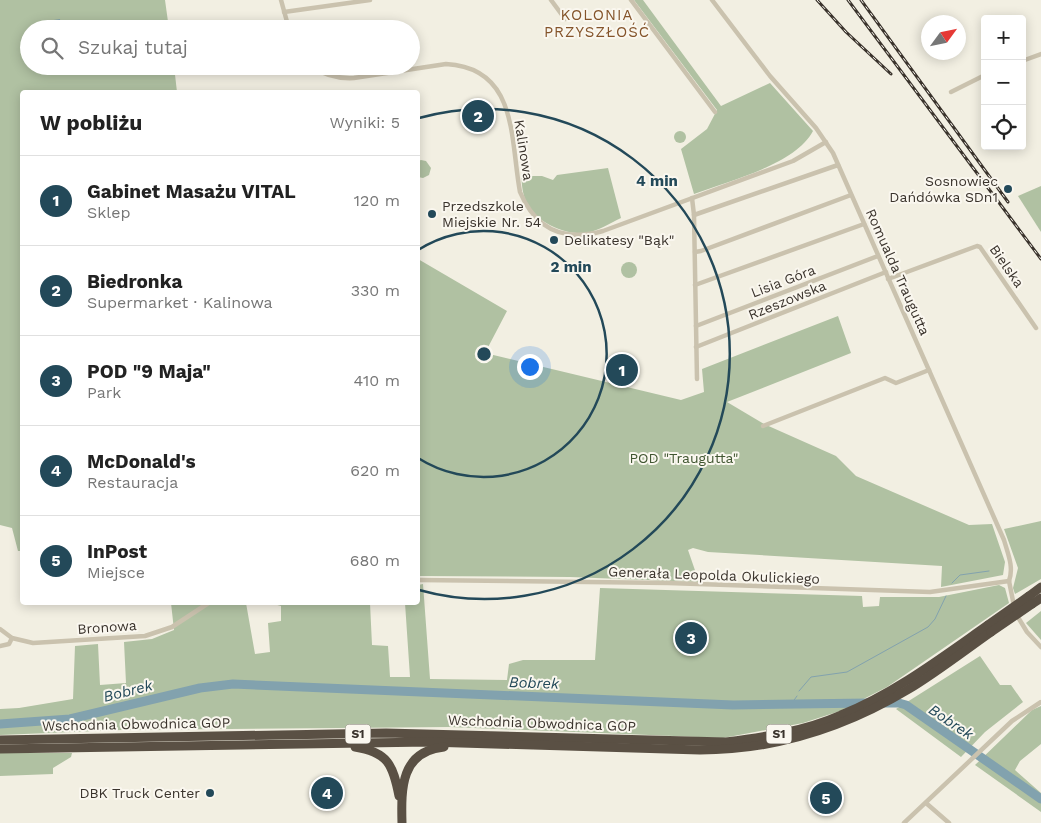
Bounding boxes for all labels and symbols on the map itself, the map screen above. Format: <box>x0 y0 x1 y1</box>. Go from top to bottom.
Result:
district label: KOLONIA PRZYSZŁOŚĆ <box>544 6 650 41</box>
north arrow <box>921 15 966 60</box>
pin: 2 <box>462 97 494 135</box>
street label: Kalinowa <box>511 119 537 182</box>
text: 4 min <box>636 172 678 190</box>
place label: Sosnowiec Dańdówka SDn1 <box>889 173 998 205</box>
marker: Sosnowiec Dańdówka SDn1 <box>1002 183 1014 195</box>
place label: Przedszkole Miejskie Nr. 54 <box>442 198 541 230</box>
street label: Romualda Traugutta <box>863 206 933 338</box>
marker: Przedszkole Miejskie Nr. 54 <box>426 208 438 220</box>
place label: Delikatesy "Bąk" <box>564 232 674 248</box>
marker: Delikatesy "Bąk" <box>548 234 560 246</box>
street label: Bielska <box>987 242 1027 290</box>
text: 2 min <box>550 258 592 276</box>
street label: Lisia Góra <box>749 261 817 301</box>
street label: Rzeszowska <box>746 277 828 323</box>
centre of rings <box>475 345 493 363</box>
pin: 1 <box>606 351 638 389</box>
your location <box>517 354 543 380</box>
park label: POD "Traugutta" <box>630 450 738 466</box>
street label: Generała Leopolda Okulickiego <box>608 563 820 587</box>
street label: Bronowa <box>77 617 137 637</box>
pin: 3 <box>675 619 707 657</box>
water label: Bobrek <box>509 673 560 693</box>
water label: Bobrek <box>101 676 155 706</box>
water label: Bobrek <box>925 701 978 744</box>
street label: Wschodnia Obwodnica GOP <box>448 712 636 734</box>
street label: Wschodnia Obwodnica GOP <box>42 714 230 734</box>
road number: S1 <box>346 724 370 744</box>
road number: S1 <box>766 724 792 744</box>
pin: 4 <box>311 774 343 812</box>
pin: 5 <box>810 779 842 817</box>
place label: DBK Truck Center <box>79 785 200 801</box>
marker: DBK Truck Center <box>204 787 216 799</box>

